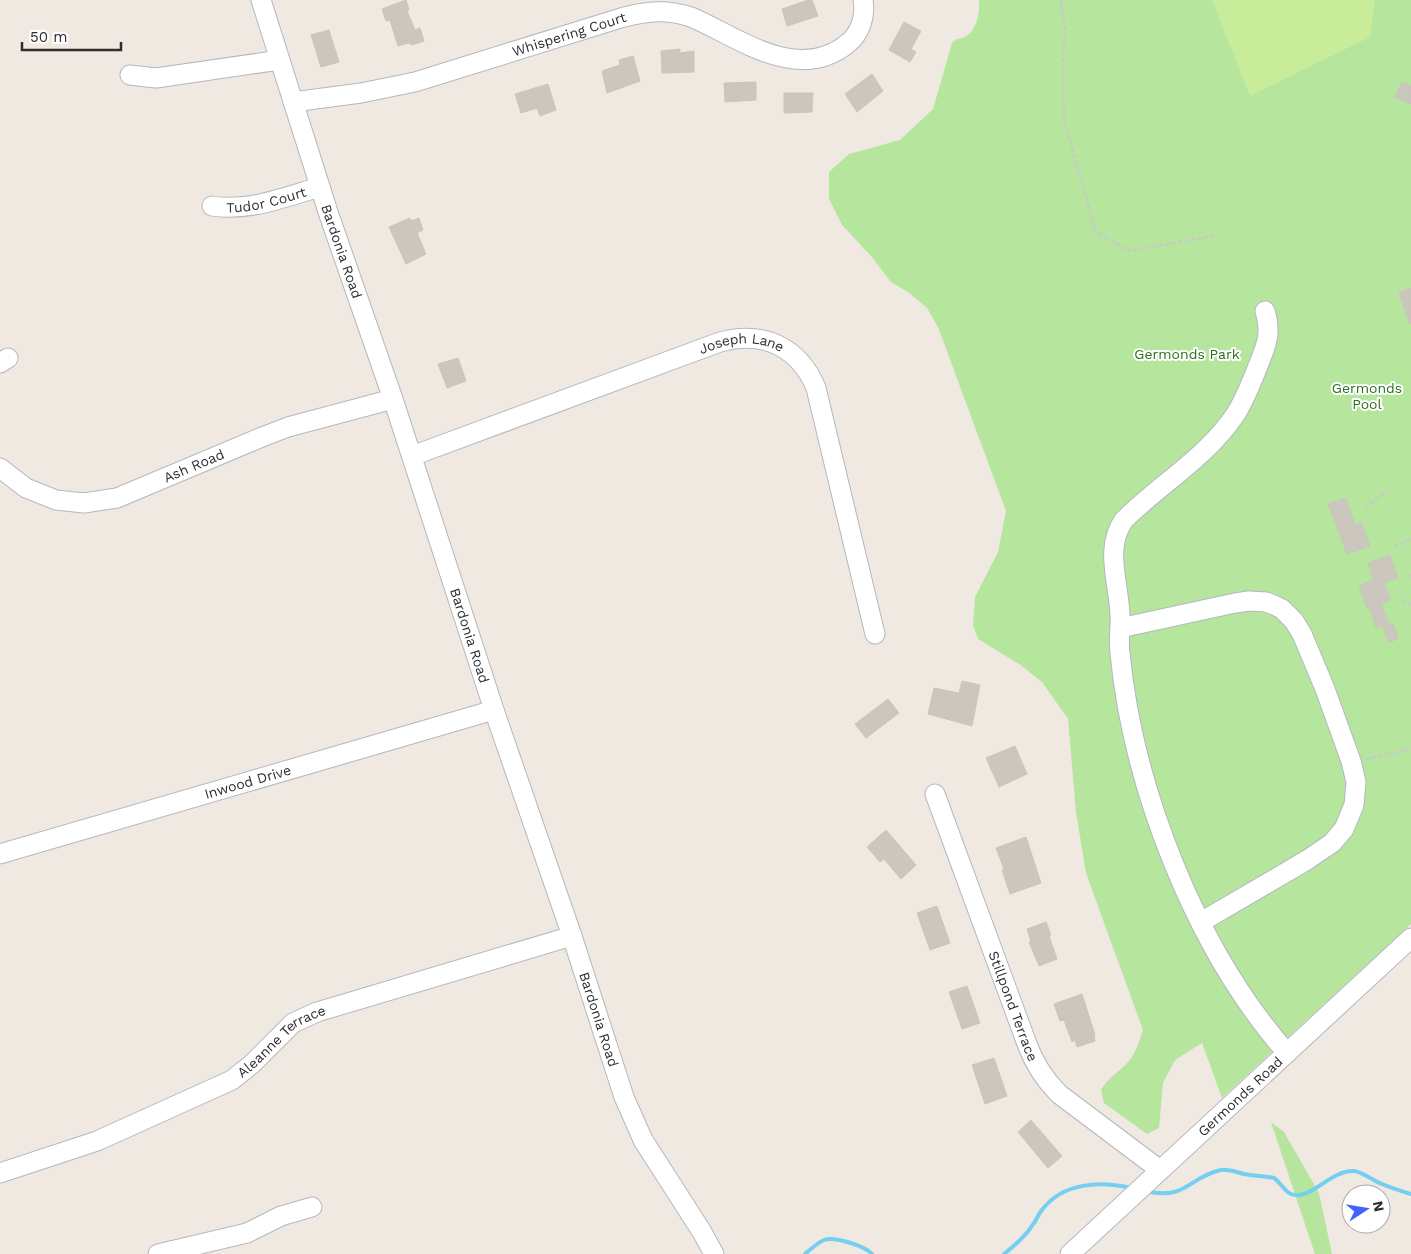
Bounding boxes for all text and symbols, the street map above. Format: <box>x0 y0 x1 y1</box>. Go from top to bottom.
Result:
street label: Whispering Court <box>510 9 628 59</box>
scale bar <box>22 20 121 52</box>
text: 50 m <box>30 28 67 46</box>
street label: Tudor Court <box>226 184 308 215</box>
street label: Bardonia Road <box>318 202 365 301</box>
street label: Joseph Lane <box>697 330 787 357</box>
park label: Germonds Park <box>1134 346 1240 362</box>
park label: Germonds Pool <box>1332 380 1402 412</box>
street label: Ash Road <box>161 446 227 486</box>
street label: Bardonia Road <box>447 586 493 685</box>
street label: Inwood Drive <box>203 762 293 802</box>
street label: Stillpond Terrace <box>985 949 1041 1064</box>
street label: Bardonia Road <box>576 970 622 1069</box>
street label: Aleanne Terrace <box>234 1002 327 1081</box>
street label: Germonds Road <box>1195 1053 1286 1139</box>
north arrow <box>1341 1184 1391 1234</box>
text: N <box>1370 1200 1388 1213</box>

